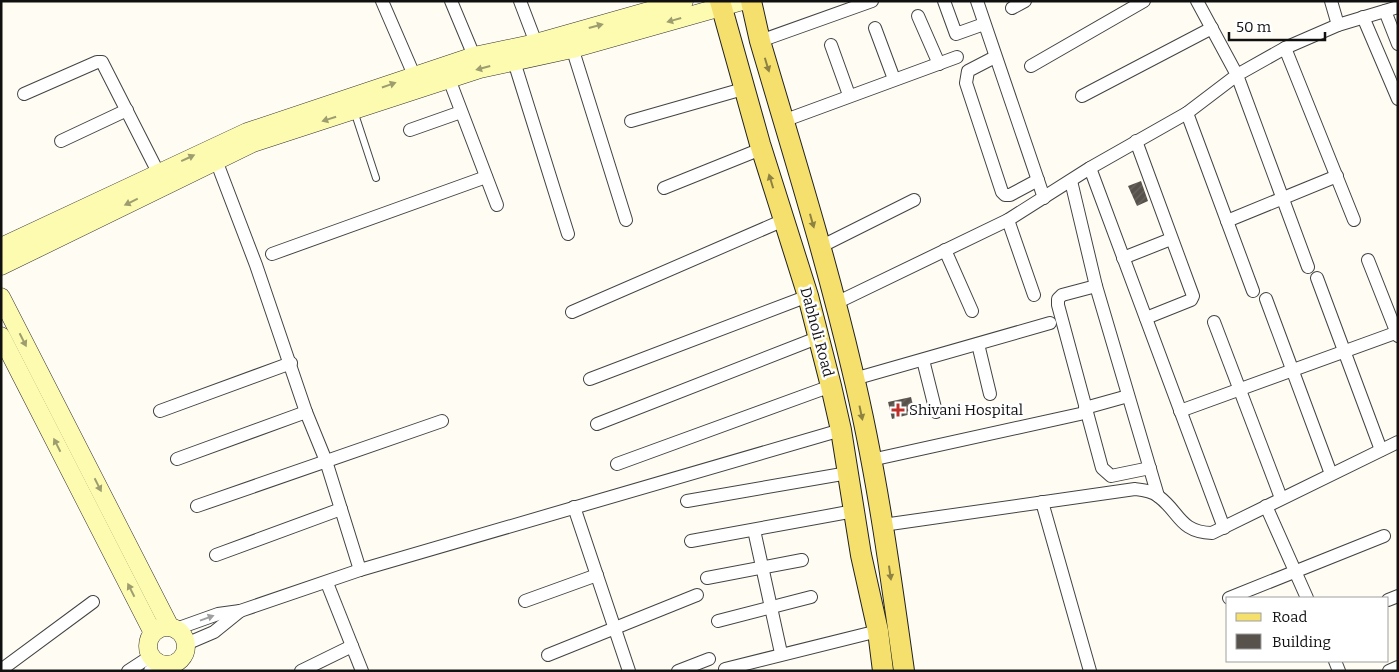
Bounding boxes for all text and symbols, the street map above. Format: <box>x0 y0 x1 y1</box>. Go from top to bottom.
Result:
scale bar <box>1229 10 1325 42</box>
one-way arrow <box>667 16 682 24</box>
text: 50 m <box>1236 18 1272 36</box>
one-way arrow <box>588 22 604 30</box>
one-way arrow <box>764 58 772 73</box>
one-way arrow <box>475 65 490 73</box>
one-way arrow <box>382 81 397 88</box>
one-way arrow <box>321 115 336 123</box>
one-way arrow <box>181 154 195 162</box>
one-way arrow <box>767 173 775 188</box>
one-way arrow <box>124 198 138 206</box>
one-way arrow <box>809 214 817 229</box>
street label: Dabholi Road <box>796 285 838 379</box>
one-way arrow <box>19 333 27 347</box>
place label: Shivani Hospital <box>909 401 1023 419</box>
marker: Shivani Hospital <box>891 403 905 417</box>
one-way arrow <box>858 405 866 421</box>
one-way arrow <box>53 438 61 452</box>
one-way arrow <box>94 478 102 492</box>
one-way arrow <box>886 565 894 581</box>
one-way arrow <box>127 583 135 597</box>
legend <box>1226 597 1389 662</box>
text: Road <box>1272 608 1307 626</box>
one-way arrow <box>200 614 215 622</box>
text: Building <box>1272 633 1331 651</box>

